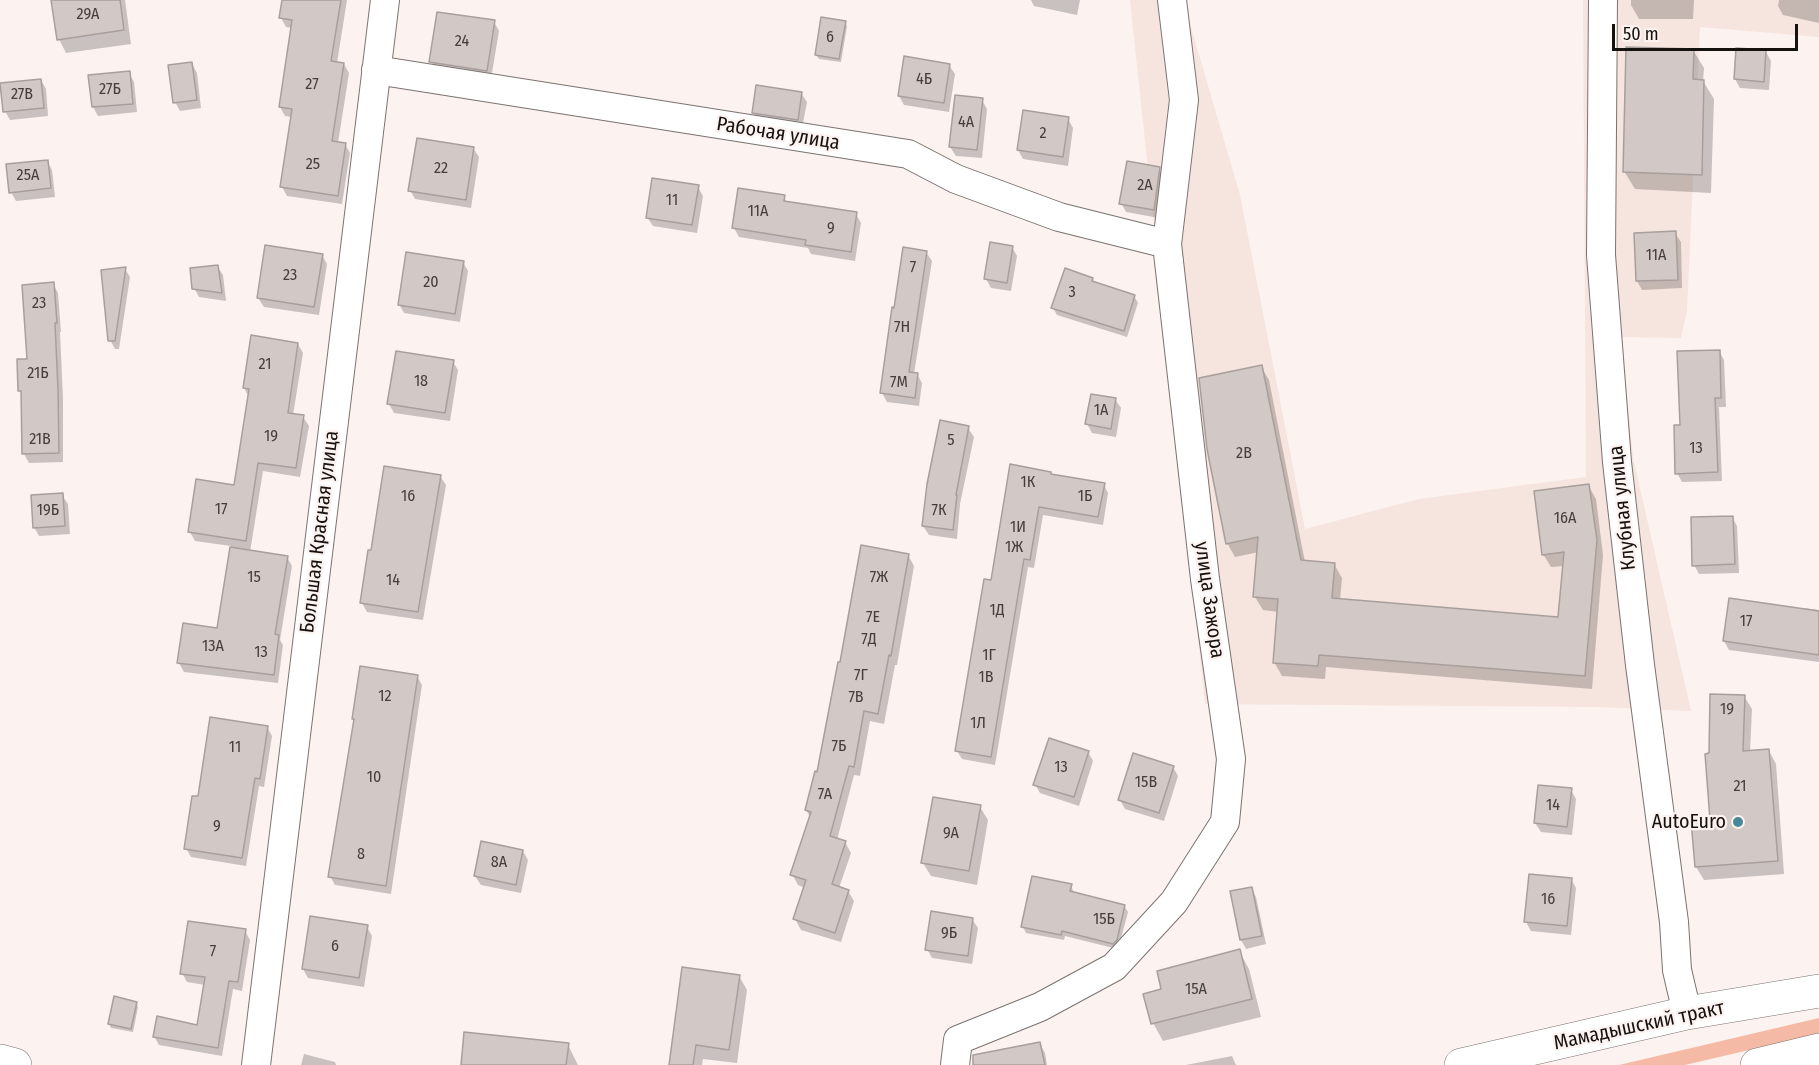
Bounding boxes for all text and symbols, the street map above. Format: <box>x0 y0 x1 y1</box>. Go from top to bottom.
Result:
house number: 29А <box>77 5 99 25</box>
scale bar <box>1615 12 1801 50</box>
text: 50 m <box>1623 23 1659 45</box>
house number: 6 <box>826 28 834 48</box>
house number: 24 <box>455 32 469 52</box>
house number: 4Б <box>916 70 932 90</box>
house number: 27 <box>305 75 319 95</box>
house number: 27Б <box>99 80 121 100</box>
house number: 27В <box>11 85 33 105</box>
street label: Рабочая улица <box>715 112 841 156</box>
house number: 4А <box>958 113 974 133</box>
house number: 2 <box>1039 124 1047 144</box>
house number: 25 <box>306 155 320 175</box>
house number: 22 <box>434 159 448 179</box>
house number: 25А <box>17 166 39 186</box>
house number: 2А <box>1137 176 1153 196</box>
house number: 11 <box>666 191 678 211</box>
house number: 11А <box>748 202 768 222</box>
house number: 9 <box>827 219 835 239</box>
house number: 11А <box>1646 246 1666 266</box>
house number: 7 <box>910 258 916 278</box>
house number: 23 <box>283 266 297 286</box>
house number: 20 <box>423 273 439 293</box>
house number: 3 <box>1068 283 1076 303</box>
house number: 23 <box>32 294 46 314</box>
house number: 7Н <box>894 318 910 338</box>
house number: 21 <box>259 355 271 375</box>
house number: 21Б <box>27 364 49 384</box>
house number: 18 <box>414 372 428 392</box>
house number: 7М <box>890 373 908 393</box>
house number: 1А <box>1094 401 1108 421</box>
house number: 19 <box>264 427 278 447</box>
street label: Большая Красная улица <box>296 429 344 635</box>
house number: 21В <box>29 430 51 450</box>
house number: 5 <box>947 431 955 451</box>
house number: 13 <box>1689 439 1703 459</box>
house number: 2В <box>1236 444 1252 464</box>
street label: Клубная улица <box>1605 444 1641 572</box>
house number: 1К <box>1021 473 1035 493</box>
house number: 16 <box>401 487 415 507</box>
house number: 1Б <box>1078 487 1092 507</box>
house number: 17 <box>215 500 227 520</box>
house number: 19Б <box>37 501 59 521</box>
house number: 7К <box>931 501 947 521</box>
house number: 16А <box>1554 509 1576 529</box>
house number: 1И <box>1010 518 1026 538</box>
house number: 1Ж <box>1005 538 1023 558</box>
street label: улица Зажора <box>1189 540 1229 660</box>
house number: 15 <box>247 568 261 588</box>
house number: 7Ж <box>870 568 888 588</box>
house number: 14 <box>386 571 400 591</box>
house number: 1Д <box>989 601 1005 621</box>
house number: 7Е <box>866 608 880 628</box>
house number: 17 <box>1740 612 1752 632</box>
house number: 7Д <box>861 630 877 650</box>
house number: 13А <box>202 637 224 657</box>
house number: 13 <box>254 643 268 663</box>
house number: 1Г <box>982 646 996 666</box>
house number: 7Г <box>854 666 868 686</box>
house number: 1В <box>979 668 993 688</box>
house number: 12 <box>378 687 392 707</box>
house number: 7В <box>848 688 864 708</box>
house number: 19 <box>1720 700 1734 720</box>
house number: 1Л <box>970 714 986 734</box>
house number: 7Б <box>832 737 846 757</box>
house number: 11 <box>229 738 241 758</box>
house number: 13 <box>1054 758 1068 778</box>
house number: 10 <box>367 768 381 788</box>
house number: 15В <box>1135 773 1157 793</box>
house number: 21 <box>1734 777 1746 797</box>
house number: 7А <box>818 785 832 805</box>
house number: 14 <box>1546 796 1560 816</box>
place label: AutoEuro <box>1652 810 1726 834</box>
marker: AutoEuro <box>1731 815 1745 829</box>
house number: 9 <box>213 817 221 837</box>
house number: 9А <box>943 824 959 844</box>
house number: 8 <box>357 845 365 865</box>
house number: 8А <box>491 853 507 873</box>
house number: 16 <box>1541 890 1555 910</box>
house number: 15Б <box>1093 910 1115 930</box>
house number: 9Б <box>941 924 957 944</box>
house number: 6 <box>331 937 339 957</box>
house number: 7 <box>210 942 216 962</box>
house number: 15А <box>1185 980 1207 1000</box>
street label: Мамадышский тракт <box>1552 996 1726 1056</box>

